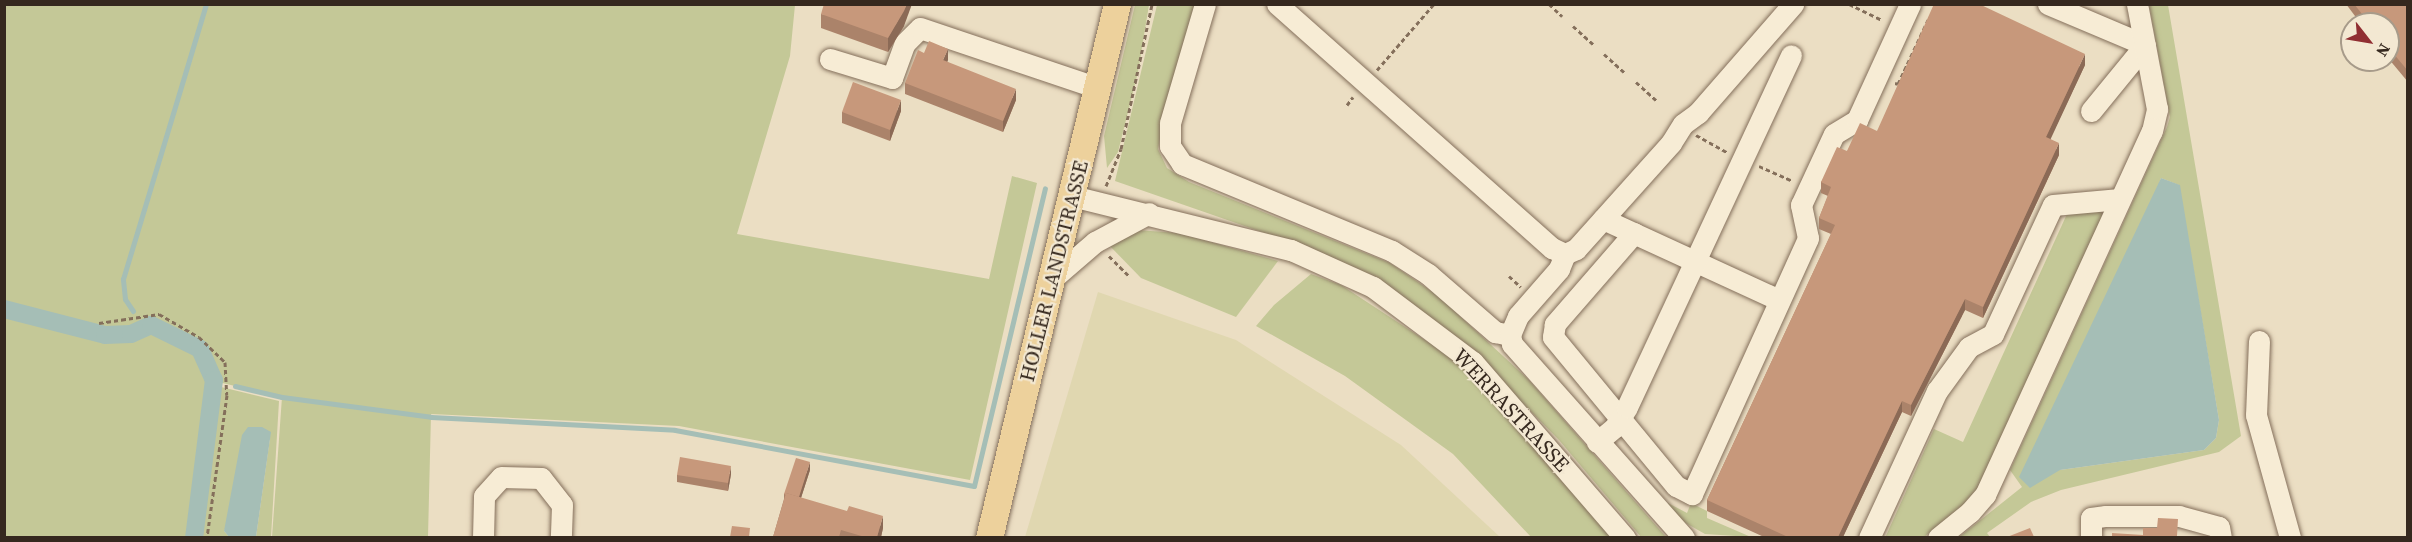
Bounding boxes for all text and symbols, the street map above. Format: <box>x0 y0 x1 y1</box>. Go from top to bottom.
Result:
north arrow <box>2340 12 2400 72</box>
text: N <box>2371 40 2396 61</box>
street label: HOLLER LANDSTRASSE <box>1014 158 1094 384</box>
street label: WERRASTRASSE <box>1448 343 1574 477</box>

